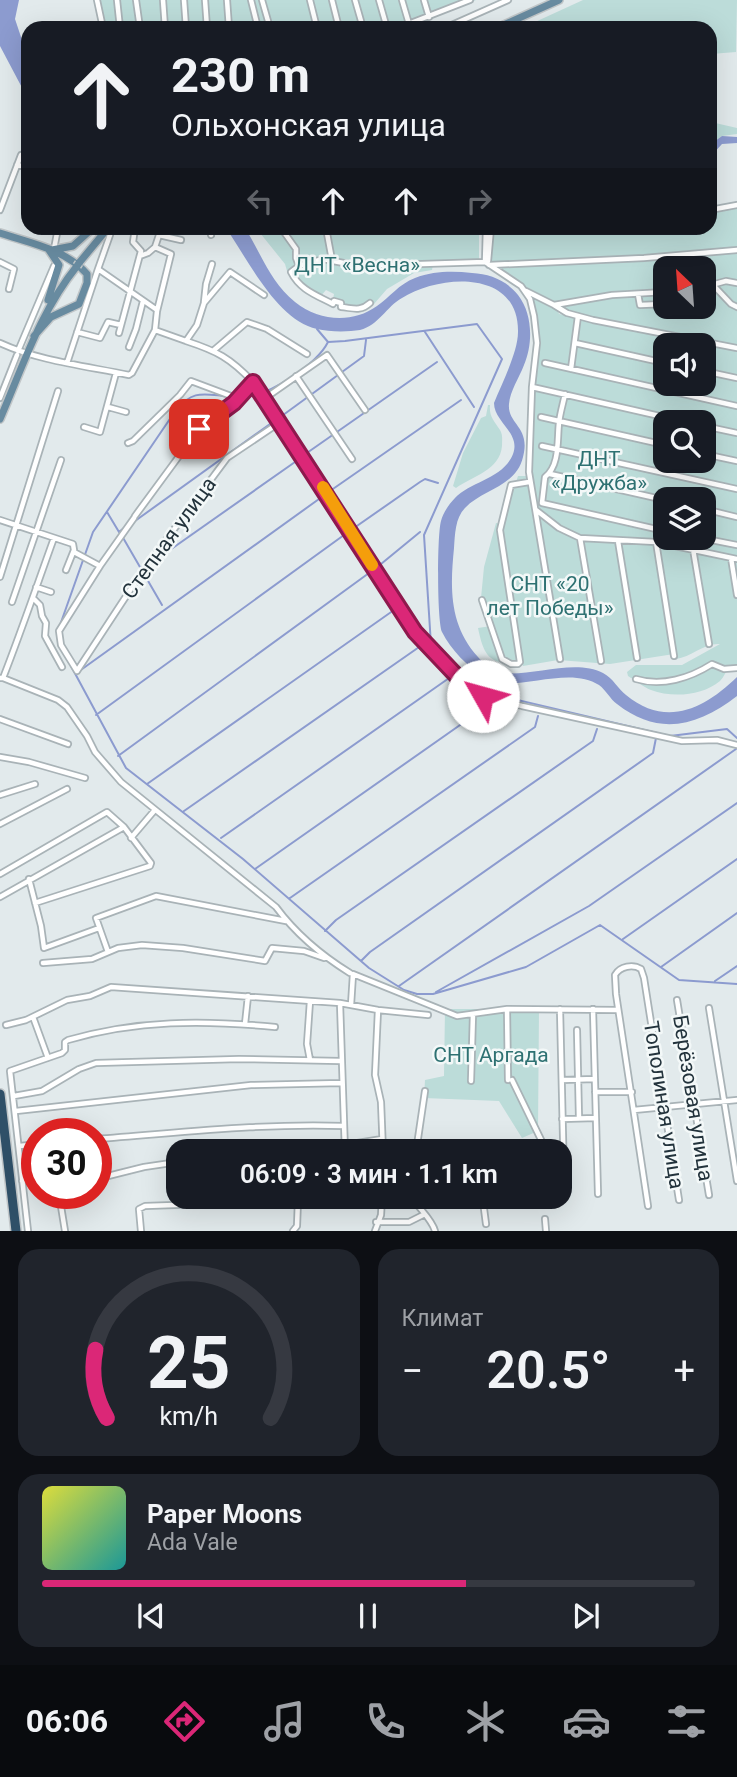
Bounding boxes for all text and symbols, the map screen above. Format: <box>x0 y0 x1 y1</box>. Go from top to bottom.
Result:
text: 230 m <box>171 47 310 104</box>
icon: ahead <box>56 49 147 140</box>
text: Ольхонская улица <box>171 106 446 144</box>
icon: left <box>241 182 279 220</box>
icon: ahead <box>314 182 352 220</box>
icon: ahead <box>387 182 425 220</box>
icon: right <box>460 182 498 220</box>
park label: ДНТ «Весна» <box>294 253 420 277</box>
north arrow <box>653 256 716 318</box>
map controls <box>653 256 716 550</box>
button: sound <box>653 333 716 396</box>
pin <box>169 399 229 459</box>
icon: arrive <box>180 410 218 448</box>
button: search <box>653 410 716 473</box>
park label: ДНТ «Дружба» <box>551 447 647 495</box>
street label: Степная улица <box>117 473 221 603</box>
button: layers <box>653 487 716 550</box>
park label: СНТ «20 лет Победы» <box>486 572 614 620</box>
position arrow <box>446 659 520 733</box>
street label: Берёзовая улица <box>668 1013 718 1183</box>
street label: Тополиная улица <box>639 1019 689 1191</box>
park label: СНТ Аргада <box>433 1043 549 1067</box>
speed limit sign: 30 <box>21 1118 112 1209</box>
text: 06:09 · 3 мин · 1.1 km <box>240 1159 498 1189</box>
text: Климат <box>402 1305 483 1332</box>
text: 25 <box>147 1321 231 1407</box>
text: 20.5° <box>486 1340 610 1401</box>
text: − <box>402 1349 423 1393</box>
text: + <box>673 1349 695 1393</box>
text: km/h <box>159 1402 218 1431</box>
text: Paper Moons <box>147 1499 302 1529</box>
text: Ada Vale <box>147 1529 238 1556</box>
icon: previous <box>132 1597 170 1635</box>
icon: pause <box>349 1597 387 1635</box>
icon: next <box>567 1597 605 1635</box>
icon: directions <box>160 1697 209 1746</box>
icon: music <box>260 1697 309 1746</box>
icon: phone <box>361 1697 410 1746</box>
icon: climate <box>461 1697 510 1746</box>
icon: car <box>562 1697 611 1746</box>
icon: filters <box>662 1697 711 1746</box>
text: 06:06 <box>26 1702 108 1740</box>

